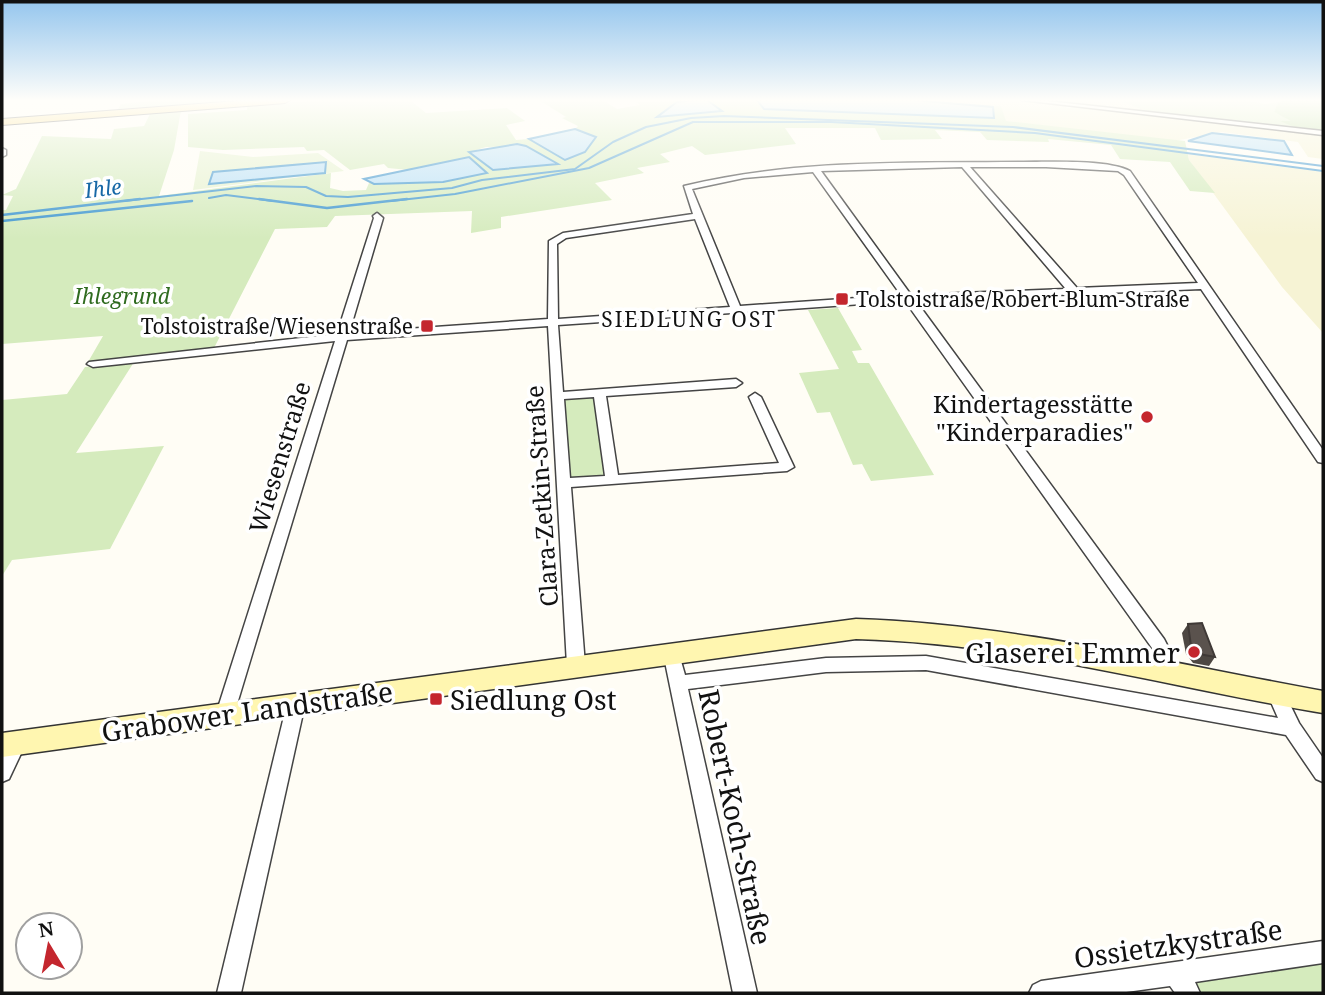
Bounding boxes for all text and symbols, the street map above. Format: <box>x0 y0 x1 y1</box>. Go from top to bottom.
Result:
water label: Ihle <box>82 172 123 204</box>
park label: Ihlegrund <box>73 282 171 310</box>
place label: Tolstoistraße/Robert-Blum-Straße <box>856 285 1190 313</box>
marker: Tolstoistraße/Robert-Blum-Straße <box>834 291 850 307</box>
district label: SIEDLUNG OST <box>601 305 777 333</box>
place label: Tolstoistraße/Wiesenstraße <box>141 312 413 340</box>
marker: Tolstoistraße/Wiesenstraße <box>419 318 435 334</box>
street label: Wiesenstraße <box>240 377 318 537</box>
street label: Clara-Zetkin-Straße <box>517 384 565 608</box>
place label: Kindertagesstätte "Kinderparadies" <box>933 387 1133 448</box>
marker: Kindertagesstätte "Kinderparadies" <box>1139 409 1155 425</box>
place label: Glaserei Emmer <box>965 633 1180 671</box>
marker: Glaserei Emmer <box>1186 644 1202 660</box>
street label: Grabower Landstraße <box>99 672 395 750</box>
place label: Siedlung Ost <box>450 680 617 718</box>
street label: Robert-Koch-Straße <box>690 686 782 948</box>
marker: Siedlung Ost <box>428 691 444 707</box>
street label: Ossietzkystraße <box>1071 910 1285 976</box>
north arrow <box>14 911 84 981</box>
text: N <box>36 915 56 943</box>

